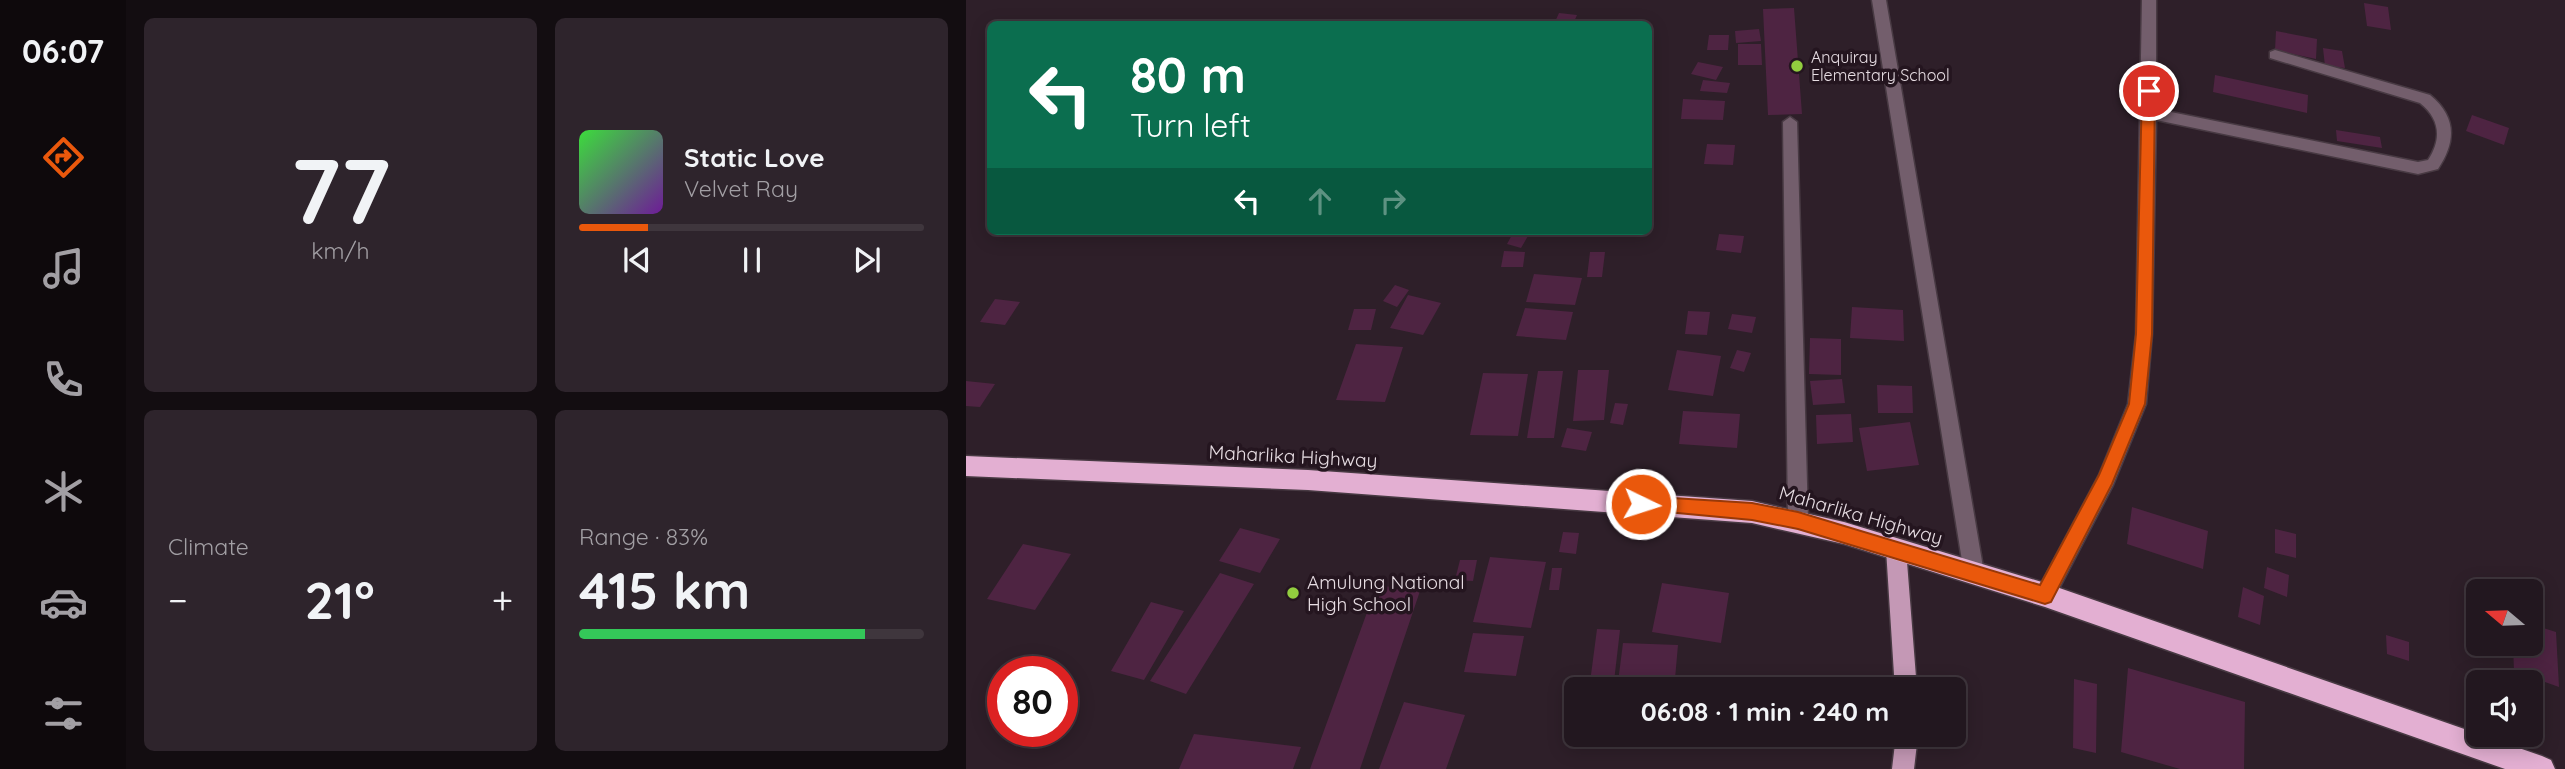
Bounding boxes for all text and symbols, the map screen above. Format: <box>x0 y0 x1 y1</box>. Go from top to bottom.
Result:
text: 06:07 <box>22 31 104 71</box>
text: 80 m <box>1130 44 1246 105</box>
place label: Anquiray Elementary School <box>1811 47 1950 85</box>
icon: left <box>1015 49 1106 140</box>
marker: Anquiray Elementary School <box>1789 58 1805 74</box>
pin <box>2119 61 2179 121</box>
icon: arrive <box>2130 72 2168 110</box>
text: Turn left <box>1130 105 1251 145</box>
icon: directions <box>39 133 88 182</box>
text: 77 <box>291 133 390 247</box>
text: Static Love <box>684 141 825 174</box>
text: Velvet Ray <box>684 174 798 203</box>
icon: left <box>1228 182 1266 220</box>
icon: ahead <box>1301 182 1339 220</box>
icon: right <box>1374 182 1412 220</box>
text: km/h <box>311 236 370 265</box>
icon: previous <box>618 241 656 279</box>
icon: pause <box>733 241 771 279</box>
icon: next <box>848 241 886 279</box>
icon: music <box>39 244 88 293</box>
icon: phone <box>39 355 88 404</box>
street label: Maharlika Highway <box>1208 440 1378 472</box>
icon: climate <box>39 467 88 516</box>
position arrow <box>1604 467 1678 541</box>
street label: Maharlika Highway <box>1776 480 1946 550</box>
text: Range · 83% <box>579 522 708 551</box>
text: Climate <box>168 532 249 561</box>
text: 415 km <box>579 557 750 622</box>
text: 21° <box>305 567 375 632</box>
place label: Amulung National High School <box>1307 570 1465 616</box>
text: − <box>168 576 188 624</box>
text: + <box>492 576 513 624</box>
icon: car <box>39 578 88 627</box>
north arrow <box>2466 579 2543 656</box>
map controls <box>2466 579 2543 747</box>
marker: Amulung National High School <box>1285 585 1301 601</box>
speed limit sign: 80 <box>987 656 1078 747</box>
button: sound <box>2466 670 2543 747</box>
icon: filters <box>39 689 88 738</box>
text: 06:08 · 1 min · 240 m <box>1641 695 1889 728</box>

